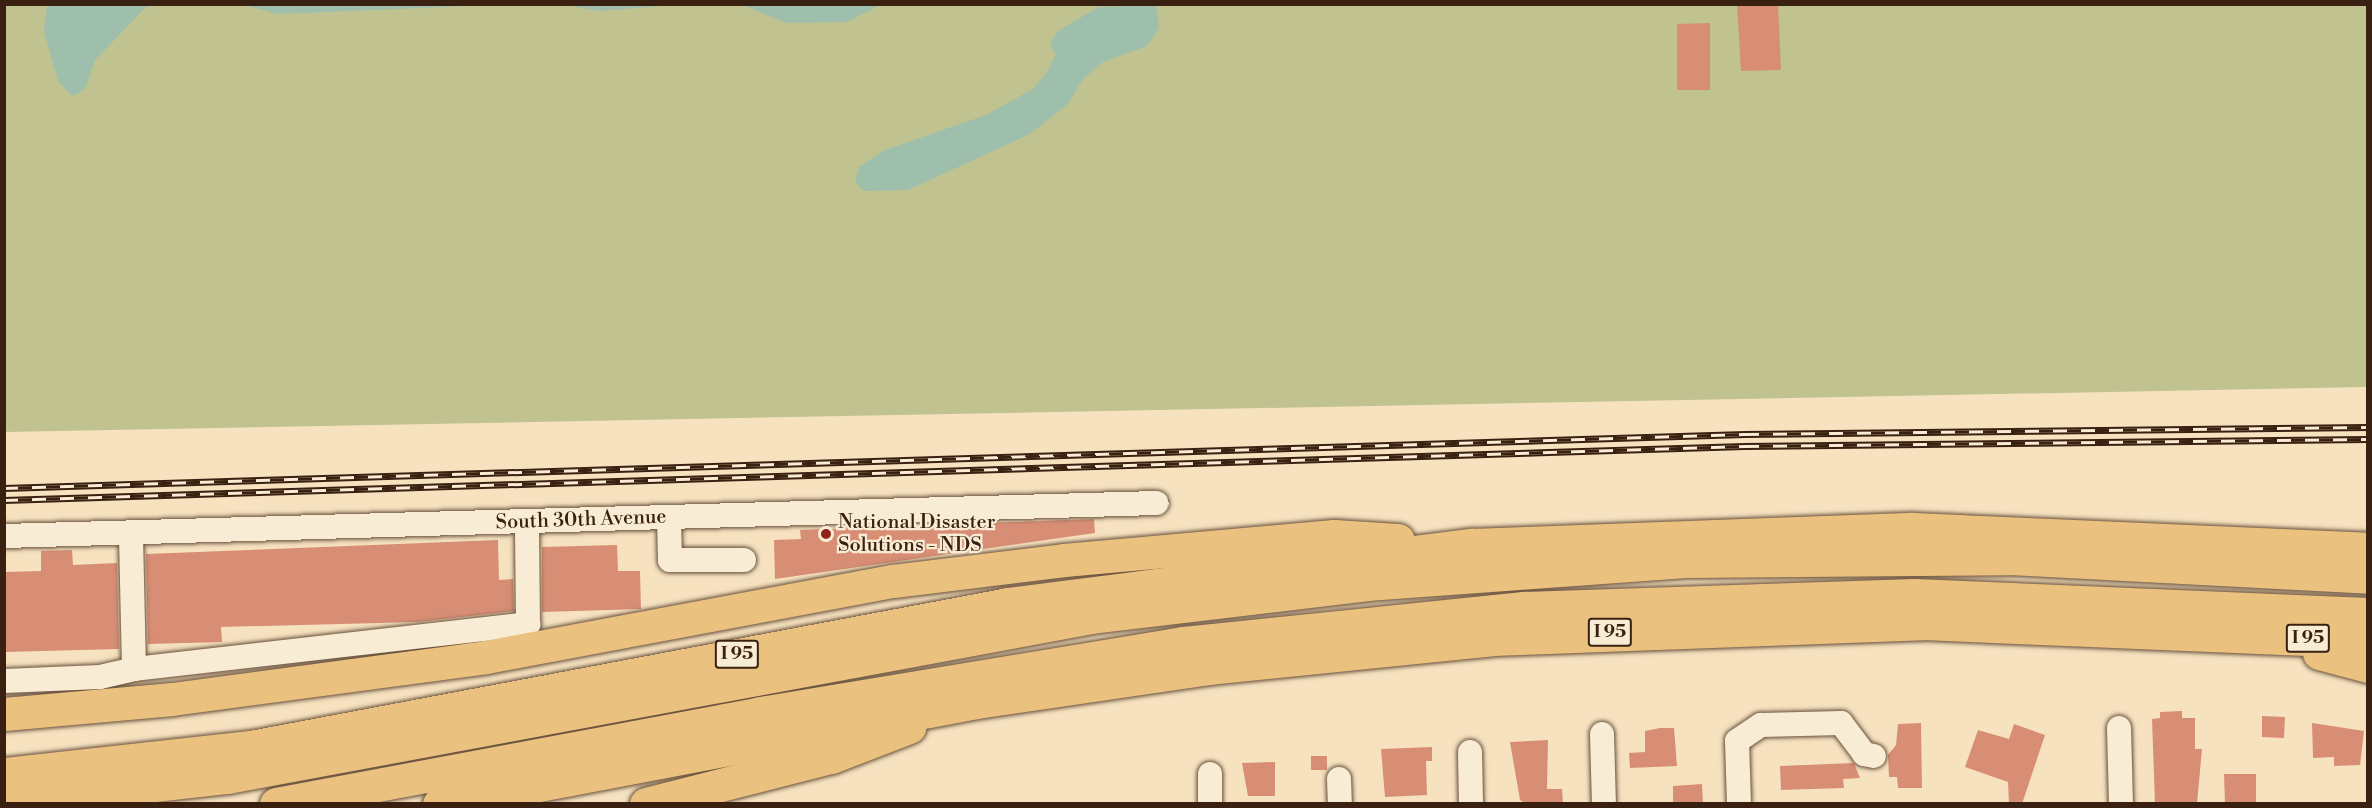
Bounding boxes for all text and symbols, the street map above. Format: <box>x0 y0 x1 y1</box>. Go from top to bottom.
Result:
street label: South 30th Avenue <box>495 505 667 535</box>
place label: National Disaster Solutions - NDS <box>838 510 995 557</box>
marker: National Disaster Solutions - NDS <box>819 527 833 541</box>
road number: I 95 <box>1588 617 1632 647</box>
road number: I 95 <box>2286 623 2330 653</box>
road number: I 95 <box>714 639 760 669</box>

